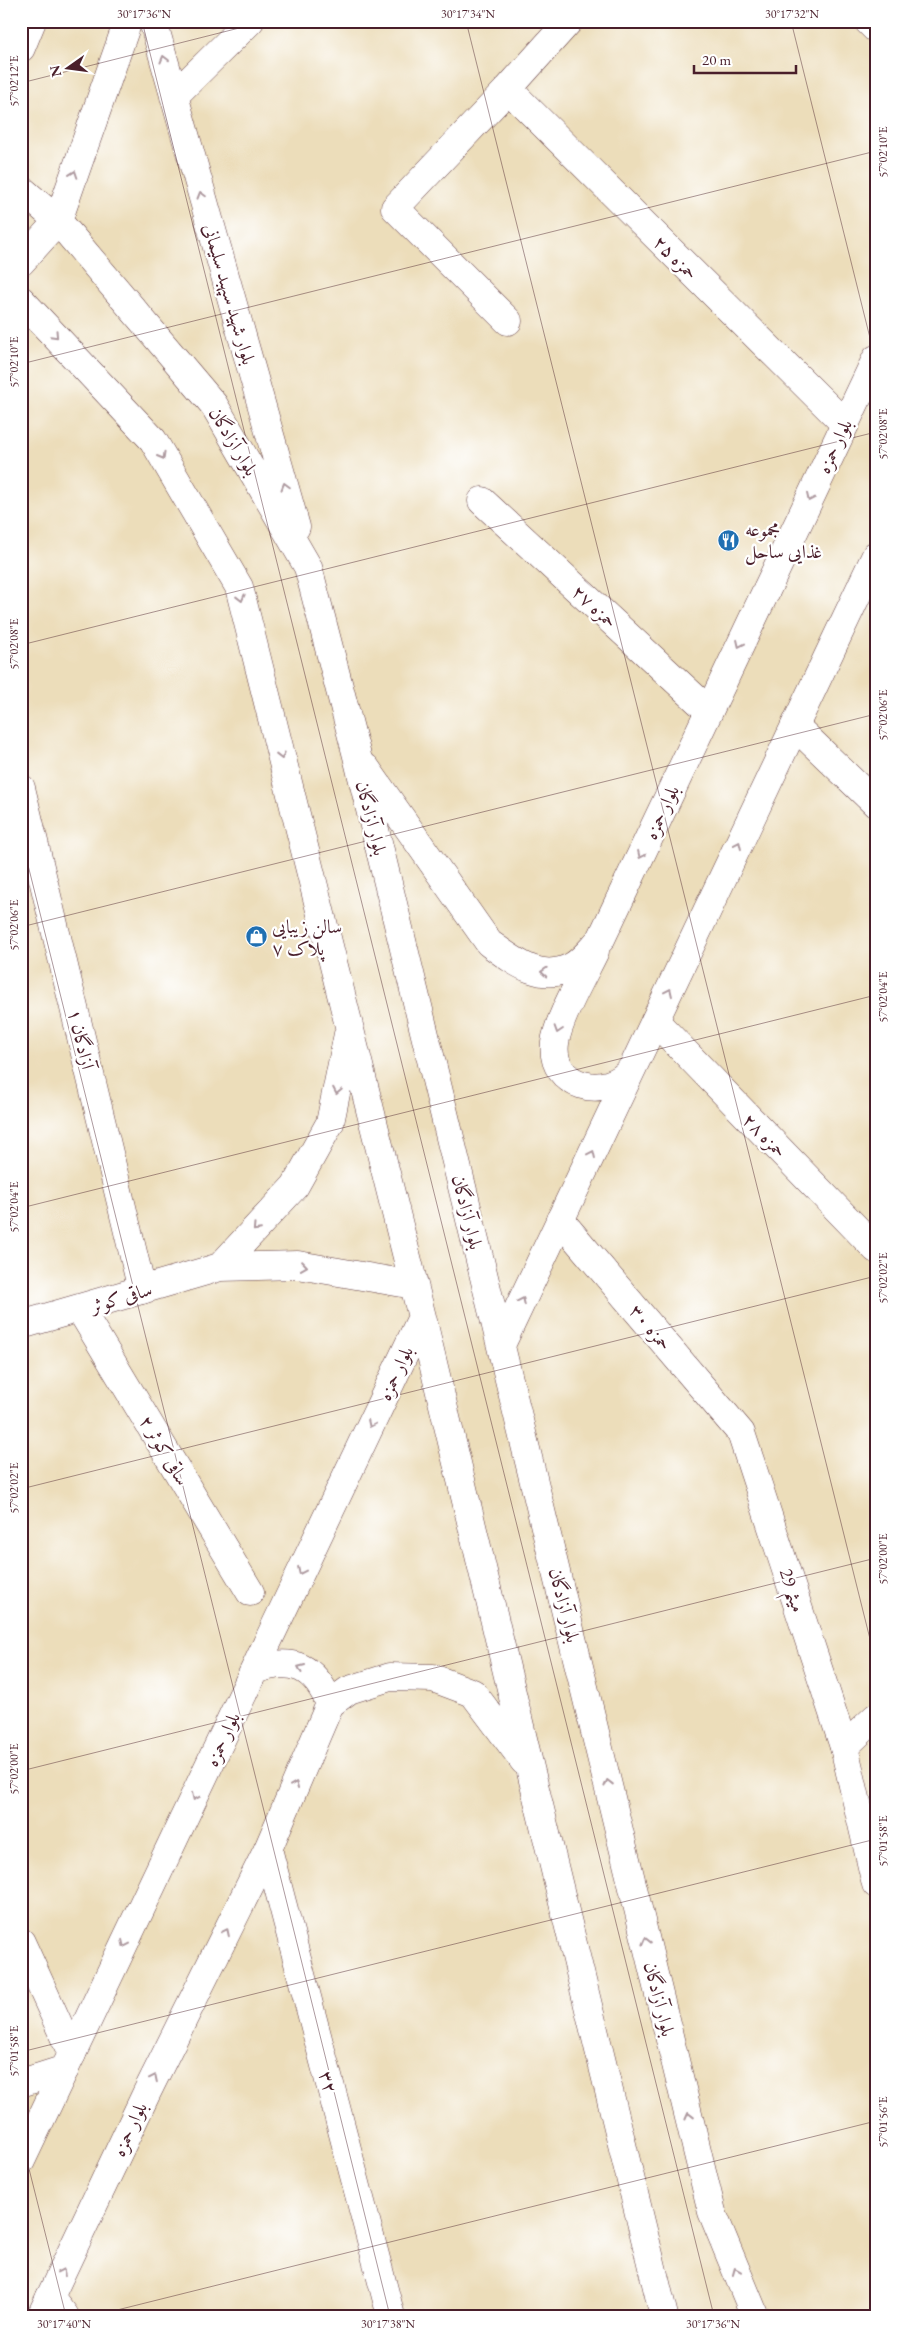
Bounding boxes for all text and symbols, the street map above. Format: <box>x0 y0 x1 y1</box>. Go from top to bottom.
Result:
text: 30°17'36"N <box>117 6 171 22</box>
text: 30°17'34"N <box>441 6 495 22</box>
text: 30°17'32"N <box>765 6 819 22</box>
north arrow <box>42 42 92 92</box>
scale bar <box>694 42 797 74</box>
text: 20 m <box>702 50 731 69</box>
text: 57°02'12"E <box>6 55 22 107</box>
one-way arrow <box>159 55 169 63</box>
text: N <box>45 63 65 79</box>
text: 57°02'10"E <box>875 126 891 178</box>
one-way arrow <box>69 171 79 179</box>
one-way arrow <box>197 192 207 200</box>
street label: بلوار شهید سپهبد سلیمانی <box>196 221 262 368</box>
street label: حمزه ۲۵ <box>648 230 703 285</box>
one-way arrow <box>49 330 58 339</box>
text: 57°02'10"E <box>6 336 22 388</box>
street label: بلوار آزادگان <box>203 402 264 480</box>
text: 57°02'08"E <box>875 408 891 460</box>
street label: بلوار حمزه <box>811 415 858 478</box>
one-way arrow <box>156 451 166 460</box>
one-way arrow <box>280 483 290 491</box>
one-way arrow <box>806 492 816 501</box>
place label: مجموعه غذایی ساحل <box>745 517 822 565</box>
restaurant icon: مجموعه غذایی ساحل <box>717 528 741 552</box>
street label: حمزه ۲۷ <box>567 579 623 634</box>
one-way arrow <box>235 594 246 603</box>
text: 57°02'08"E <box>6 618 22 670</box>
one-way arrow <box>736 639 747 648</box>
text: 57°02'06"E <box>875 689 891 741</box>
one-way arrow <box>275 751 286 760</box>
street label: بلوار آزادگان <box>350 778 393 858</box>
street label: بلوار حمزه <box>638 781 685 844</box>
one-way arrow <box>732 841 743 850</box>
one-way arrow <box>637 849 647 858</box>
text: 57°02'06"E <box>6 899 22 951</box>
place label: سالن زیبایی پلاک ۷ <box>272 914 342 962</box>
shop icon: سالن زیبایی پلاک ۷ <box>244 925 268 949</box>
one-way arrow <box>540 967 548 978</box>
text: 57°02'04"E <box>875 971 891 1023</box>
one-way arrow <box>663 988 673 997</box>
street label: آزادگان ۱ <box>62 1006 101 1074</box>
one-way arrow <box>554 1026 564 1034</box>
one-way arrow <box>332 1086 342 1095</box>
street label: حمزه ۲۸ <box>737 1107 792 1163</box>
one-way arrow <box>585 1150 596 1159</box>
street label: بلوار آزادگان <box>446 1172 489 1252</box>
text: 57°02'04"E <box>6 1181 22 1233</box>
one-way arrow <box>253 1223 262 1232</box>
text: 57°02'02"E <box>875 1252 891 1304</box>
one-way arrow <box>300 1260 308 1271</box>
street label: ساقی کوثر <box>85 1276 155 1319</box>
one-way arrow <box>516 1297 526 1306</box>
street label: حمزه ۳۰ <box>624 1299 677 1356</box>
street label: بلوار حمزه <box>372 1342 419 1405</box>
street label: ساقی کوثر ۲ <box>134 1410 195 1490</box>
one-way arrow <box>366 1419 377 1428</box>
text: 57°02'02"E <box>6 1462 22 1514</box>
text: 57°02'00"E <box>875 1533 891 1585</box>
street label: بلوار آزادگان <box>543 1565 586 1645</box>
street label: میثم 29 <box>767 1565 811 1617</box>
one-way arrow <box>297 1566 307 1575</box>
one-way arrow <box>297 1664 306 1675</box>
street label: بلوار حمزه <box>199 1708 246 1771</box>
text: 57°02'00"E <box>6 1743 22 1795</box>
one-way arrow <box>603 1778 614 1787</box>
one-way arrow <box>289 1781 300 1790</box>
one-way arrow <box>190 1792 201 1801</box>
text: 57°01'58"E <box>875 1815 891 1867</box>
one-way arrow <box>220 1928 230 1937</box>
one-way arrow <box>641 1936 652 1945</box>
one-way arrow <box>120 1939 131 1948</box>
street label: بلوار آزادگان <box>638 1959 681 2039</box>
text: 57°01'58"E <box>6 2025 22 2077</box>
street label: ۳۲ <box>314 2068 343 2096</box>
one-way arrow <box>148 2074 158 2083</box>
text: 57°01'56"E <box>875 2096 891 2148</box>
street label: بلوار حمزه <box>106 2098 153 2161</box>
one-way arrow <box>684 2111 695 2120</box>
one-way arrow <box>732 2267 742 2276</box>
one-way arrow <box>55 2268 66 2277</box>
text: 30°17'40"N <box>37 2316 91 2332</box>
text: 30°17'38"N <box>361 2316 415 2332</box>
text: 30°17'36"N <box>686 2316 740 2332</box>

